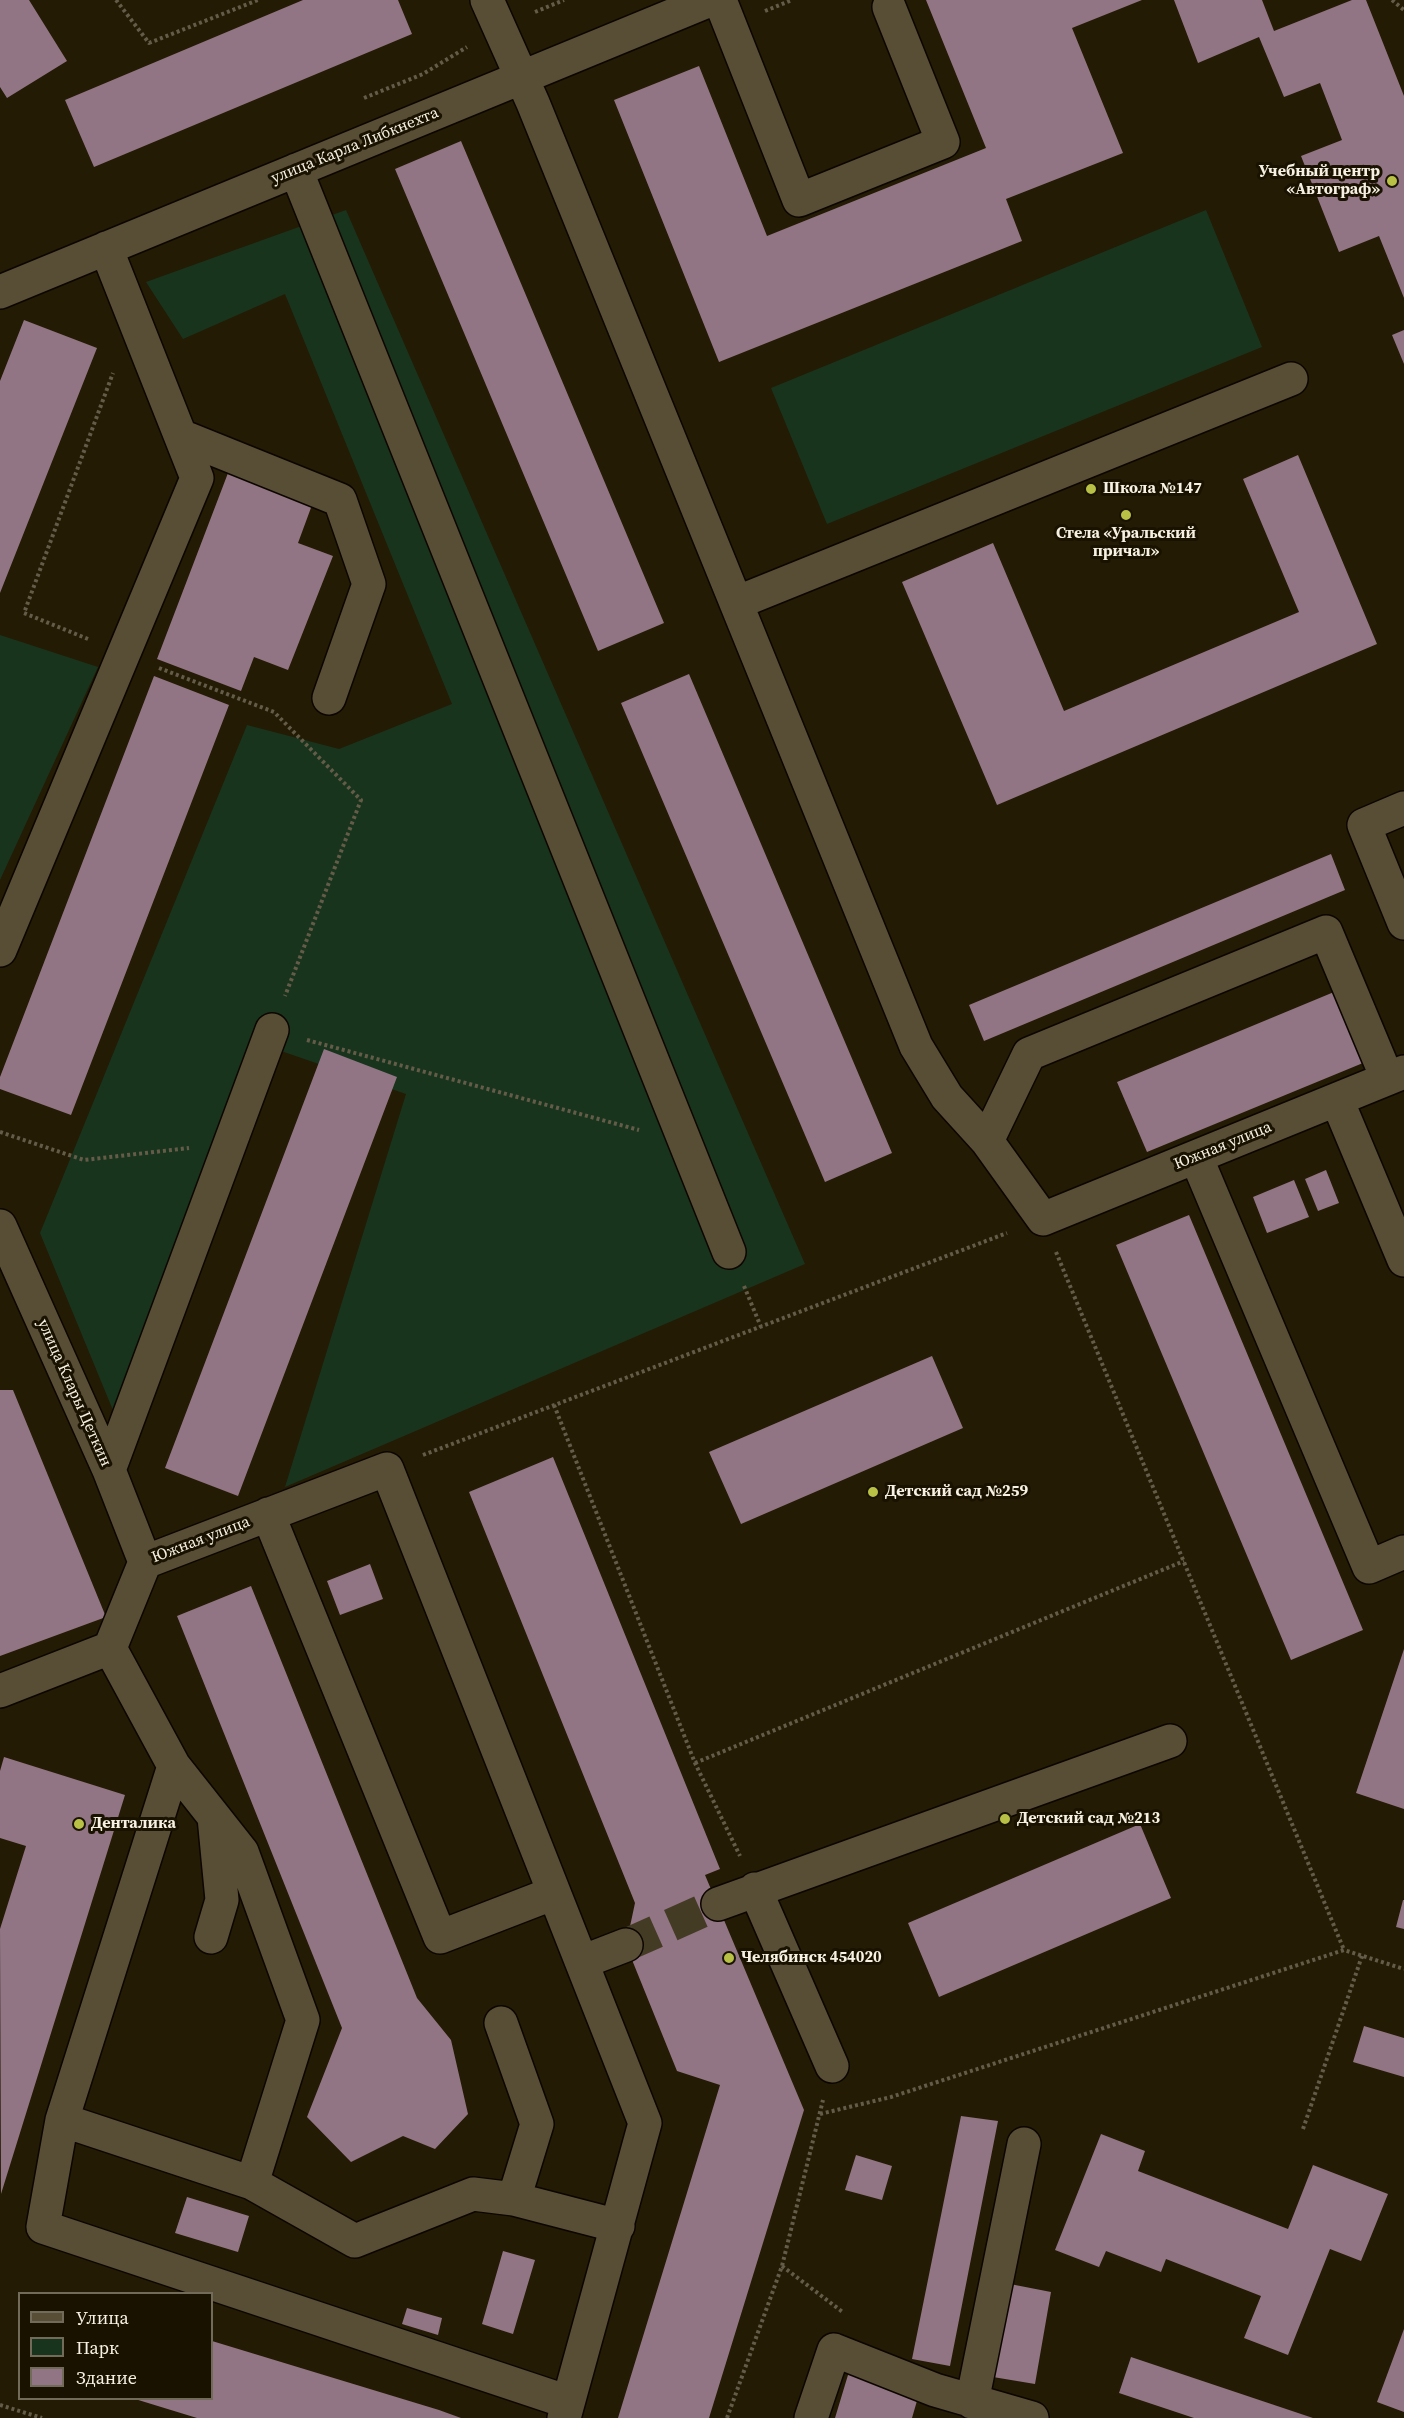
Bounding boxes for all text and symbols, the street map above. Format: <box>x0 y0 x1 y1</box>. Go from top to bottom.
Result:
street label: улица Карла Либкнехта <box>268 104 442 188</box>
place label: Учебный центр «Автограф» <box>1259 162 1380 200</box>
marker: Учебный центр «Автограф» <box>1385 174 1399 188</box>
place label: Школа №147 <box>1103 479 1202 499</box>
marker: Школа №147 <box>1084 482 1098 496</box>
marker: Стела «Уральский причал» <box>1119 508 1133 522</box>
place label: Стела «Уральский причал» <box>1056 524 1196 562</box>
street label: Южная улица <box>1171 1118 1275 1174</box>
street label: улица Клары Цеткин <box>33 1316 115 1470</box>
place label: Детский сад №259 <box>885 1482 1028 1502</box>
marker: Детский сад №259 <box>866 1485 880 1499</box>
street label: Южная улица <box>149 1512 253 1568</box>
place label: Детский сад №213 <box>1017 1809 1160 1829</box>
marker: Детский сад №213 <box>998 1812 1012 1826</box>
place label: Денталика <box>91 1814 176 1834</box>
marker: Денталика <box>72 1817 86 1831</box>
place label: Челябинск 454020 <box>741 1948 882 1968</box>
marker: Челябинск 454020 <box>722 1951 736 1965</box>
legend <box>18 2292 213 2400</box>
text: Улица <box>76 2305 129 2330</box>
text: Парк <box>76 2335 119 2360</box>
text: Здание <box>76 2365 137 2390</box>

